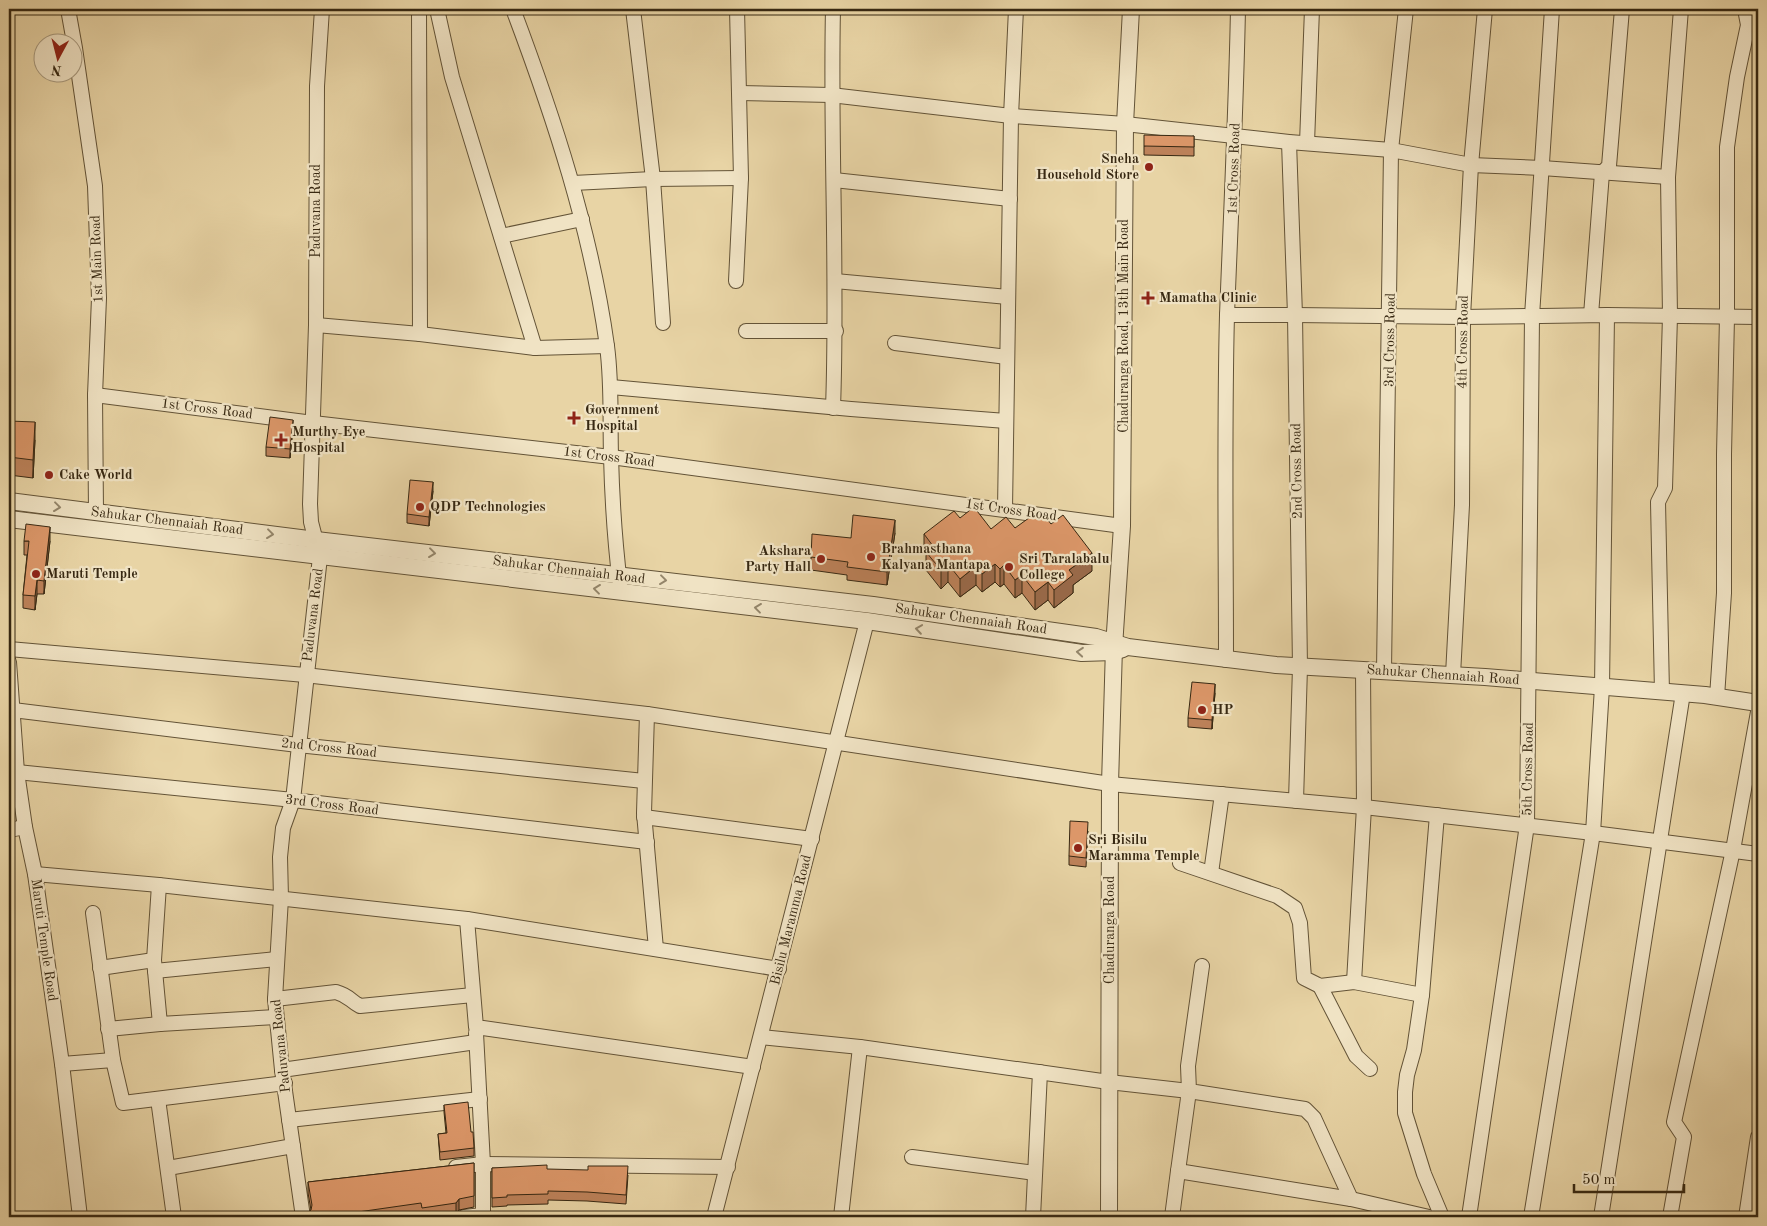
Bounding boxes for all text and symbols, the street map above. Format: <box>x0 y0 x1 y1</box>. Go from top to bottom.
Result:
north arrow <box>32 32 82 82</box>
text: N <box>50 62 63 78</box>
street label: 1st Cross Road <box>1225 123 1243 215</box>
place label: Sneha Household Store <box>1036 152 1139 182</box>
marker: Sneha Household Store <box>1143 161 1155 173</box>
street label: Paduvana Road <box>309 164 323 258</box>
street label: 1st Main Road <box>88 215 106 303</box>
street label: Chaduranga Road, 13th Main Road <box>1117 219 1131 433</box>
marker: Mamatha Clinic <box>1141 291 1155 305</box>
place label: Mamatha Clinic <box>1159 291 1257 305</box>
street label: 3rd Cross Road <box>1382 293 1398 387</box>
street label: 4th Cross Road <box>1455 295 1471 389</box>
street label: 1st Cross Road <box>160 396 254 422</box>
place label: Government Hospital <box>585 403 659 433</box>
marker: Government Hospital <box>567 411 581 425</box>
street label: 2nd Cross Road <box>1289 423 1305 519</box>
place label: Murthy Eye Hospital <box>292 425 365 455</box>
marker: Murthy Eye Hospital <box>274 433 288 447</box>
street label: 1st Cross Road <box>562 444 656 470</box>
place label: Cake World <box>59 468 133 482</box>
marker: Cake World <box>43 469 55 481</box>
street label: 1st Cross Road <box>964 497 1058 523</box>
place label: QDP Technologies <box>430 500 546 514</box>
one-way arrow <box>53 501 61 512</box>
marker: QDP Technologies <box>414 501 426 513</box>
street label: Sahukar Chennaiah Road <box>90 505 244 537</box>
one-way arrow <box>267 528 275 539</box>
place label: Brahmasthana Kalyana Mantapa <box>881 542 990 572</box>
place label: Akshara Party Hall <box>745 544 811 574</box>
one-way arrow <box>428 547 436 558</box>
marker: Brahmasthana Kalyana Mantapa <box>865 551 877 563</box>
place label: Sri Taralabalu College <box>1019 552 1110 582</box>
marker: Akshara Party Hall <box>815 553 827 565</box>
street label: Sahukar Chennaiah Road <box>492 554 646 586</box>
marker: Sri Taralabalu College <box>1003 561 1015 573</box>
place label: Maruti Temple <box>46 567 138 581</box>
street label: Paduvana Road <box>300 567 326 663</box>
marker: Maruti Temple <box>30 568 42 580</box>
one-way arrow <box>659 574 667 585</box>
one-way arrow <box>592 584 600 595</box>
street label: Sahukar Chennaiah Road <box>894 601 1048 637</box>
one-way arrow <box>754 603 762 614</box>
one-way arrow <box>915 624 923 635</box>
one-way arrow <box>1076 646 1084 657</box>
street label: Sahukar Chennaiah Road <box>1366 663 1520 687</box>
place label: HP <box>1212 703 1234 717</box>
marker: HP <box>1196 704 1208 716</box>
street label: 5th Cross Road <box>1520 722 1536 816</box>
street label: 2nd Cross Road <box>280 736 378 760</box>
street label: 3rd Cross Road <box>284 792 380 818</box>
place label: Sri Bisilu Maramma Temple <box>1088 833 1200 863</box>
marker: Sri Bisilu Maramma Temple <box>1072 842 1084 854</box>
street label: Bisilu Maramma Road <box>768 853 814 987</box>
street label: Chaduranga Road <box>1103 876 1117 984</box>
street label: Maruti Temple Road <box>28 878 60 1002</box>
street label: Paduvana Road <box>269 998 293 1094</box>
scale bar <box>1574 1161 1684 1193</box>
text: 50 m <box>1582 1173 1616 1188</box>

